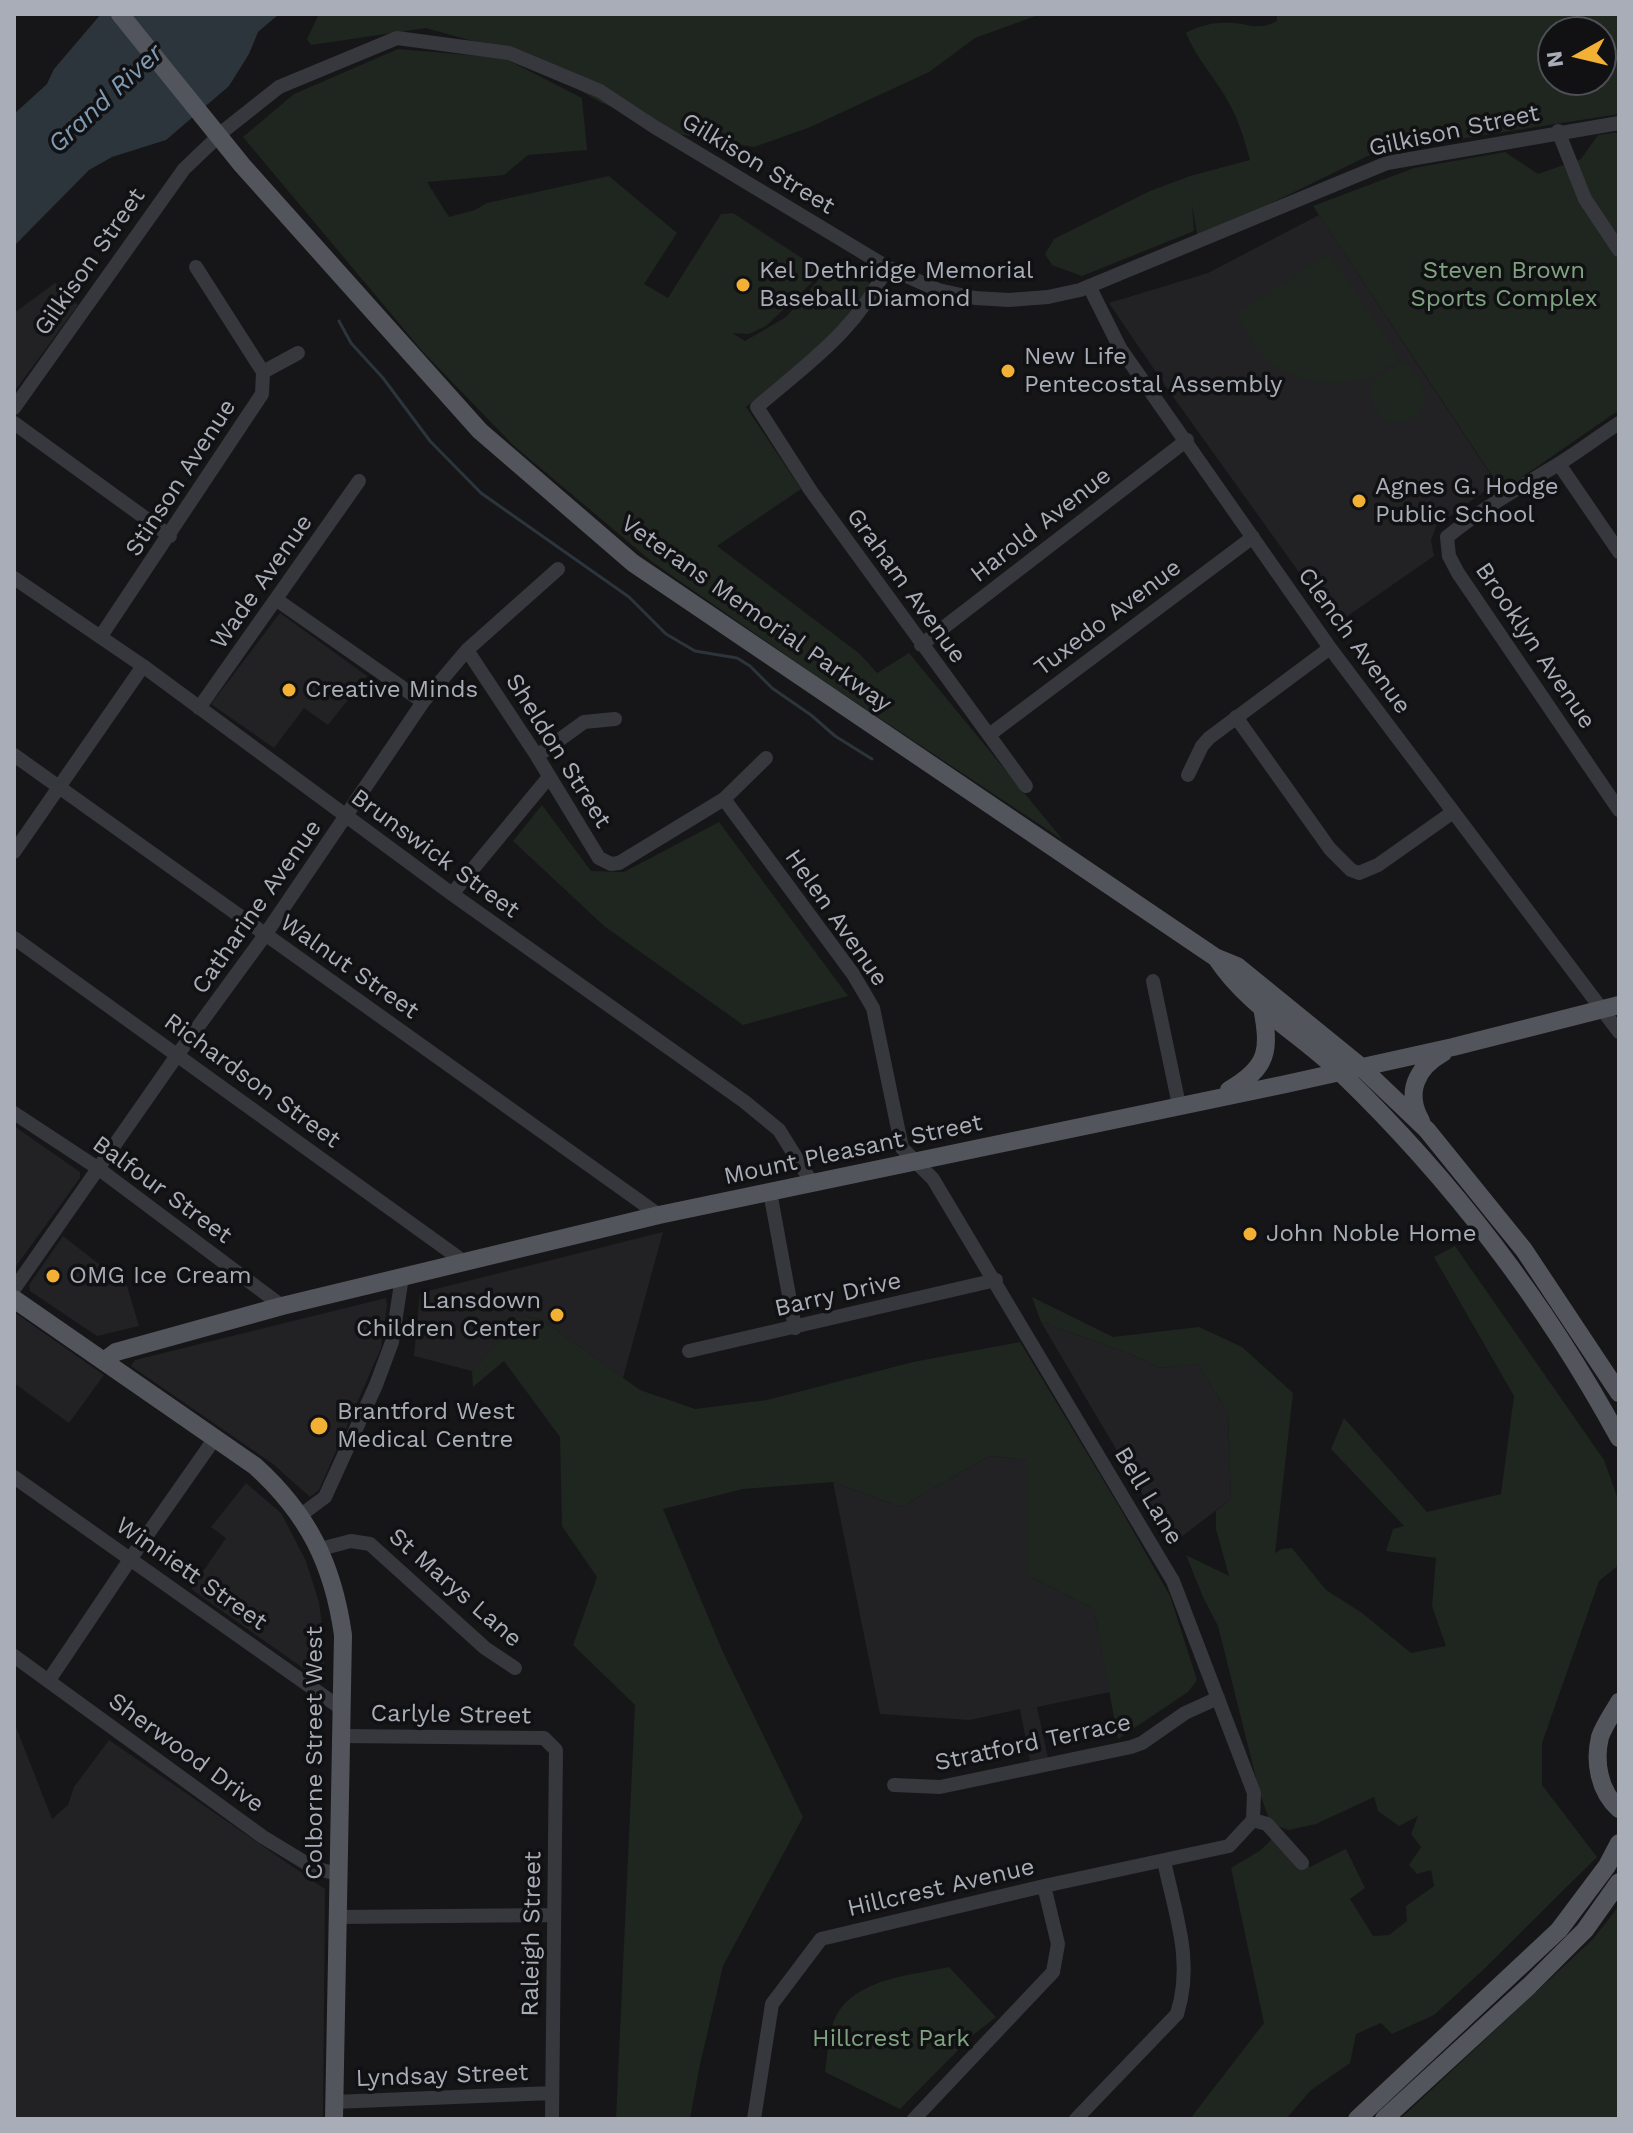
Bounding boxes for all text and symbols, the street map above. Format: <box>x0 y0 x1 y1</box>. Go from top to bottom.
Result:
north arrow <box>1537 16 1617 96</box>
water label: Grand River <box>42 38 170 160</box>
text: N <box>1541 49 1568 69</box>
street label: Gilkison Street <box>1366 99 1542 163</box>
street label: Gilkison Street <box>676 107 840 221</box>
street label: Gilkison Street <box>28 183 152 341</box>
place label: Kel Dethridge Memorial Baseball Diamond <box>759 257 1033 313</box>
park label: Steven Brown Sports Complex <box>1411 257 1597 313</box>
marker: Kel Dethridge Memorial Baseball Diamond <box>734 276 752 294</box>
place label: New Life Pentecostal Assembly <box>1024 343 1282 399</box>
marker: New Life Pentecostal Assembly <box>999 362 1017 380</box>
street label: Stinson Avenue <box>119 394 243 562</box>
street label: Harold Avenue <box>965 461 1117 589</box>
place label: Agnes G. Hodge Public School <box>1375 473 1559 529</box>
marker: Agnes G. Hodge Public School <box>1350 492 1368 510</box>
street label: Graham Avenue <box>840 503 972 669</box>
street label: Wade Avenue <box>205 509 319 655</box>
street label: Veterans Memorial Parkway <box>615 509 897 719</box>
street label: Tuxedo Avenue <box>1029 553 1187 683</box>
street label: Brooklyn Avenue <box>1469 557 1601 735</box>
street label: Clench Avenue <box>1291 562 1417 720</box>
street label: Sheldon Street <box>499 669 617 833</box>
place label: Creative Minds <box>305 676 478 704</box>
marker: Creative Minds <box>280 681 298 699</box>
street label: Brunswick Street <box>345 783 525 925</box>
street label: Catharine Avenue <box>186 814 328 1000</box>
street label: Helen Avenue <box>778 844 894 992</box>
street label: Walnut Street <box>274 908 424 1026</box>
street label: Richardson Street <box>158 1007 346 1155</box>
street label: Mount Pleasant Street <box>721 1109 985 1191</box>
street label: Balfour Street <box>87 1130 237 1250</box>
place label: John Noble Home <box>1266 1220 1476 1248</box>
marker: John Noble Home <box>1241 1225 1259 1243</box>
place label: OMG Ice Cream <box>69 1262 252 1290</box>
street label: Barry Drive <box>772 1266 904 1324</box>
marker: OMG Ice Cream <box>44 1267 62 1285</box>
place label: Lansdown Children Center <box>356 1287 541 1343</box>
marker: Lansdown Children Center <box>548 1306 566 1324</box>
place label: Brantford West Medical Centre <box>337 1398 515 1454</box>
marker: Brantford West Medical Centre <box>308 1415 330 1437</box>
street label: Bell Lane <box>1108 1442 1188 1550</box>
street label: Winniett Street <box>110 1511 272 1637</box>
street label: St Marys Lane <box>383 1522 527 1654</box>
street label: Colborne Street West <box>301 1626 329 1880</box>
street label: Sherwood Drive <box>103 1687 269 1819</box>
street label: Carlyle Street <box>370 1699 532 1731</box>
street label: Stratford Terrace <box>932 1708 1134 1778</box>
street label: Raleigh Street <box>516 1851 548 2017</box>
street label: Hillcrest Avenue <box>845 1852 1037 1924</box>
park label: Hillcrest Park <box>812 2025 970 2053</box>
street label: Lyndsay Street <box>355 2059 529 2093</box>

